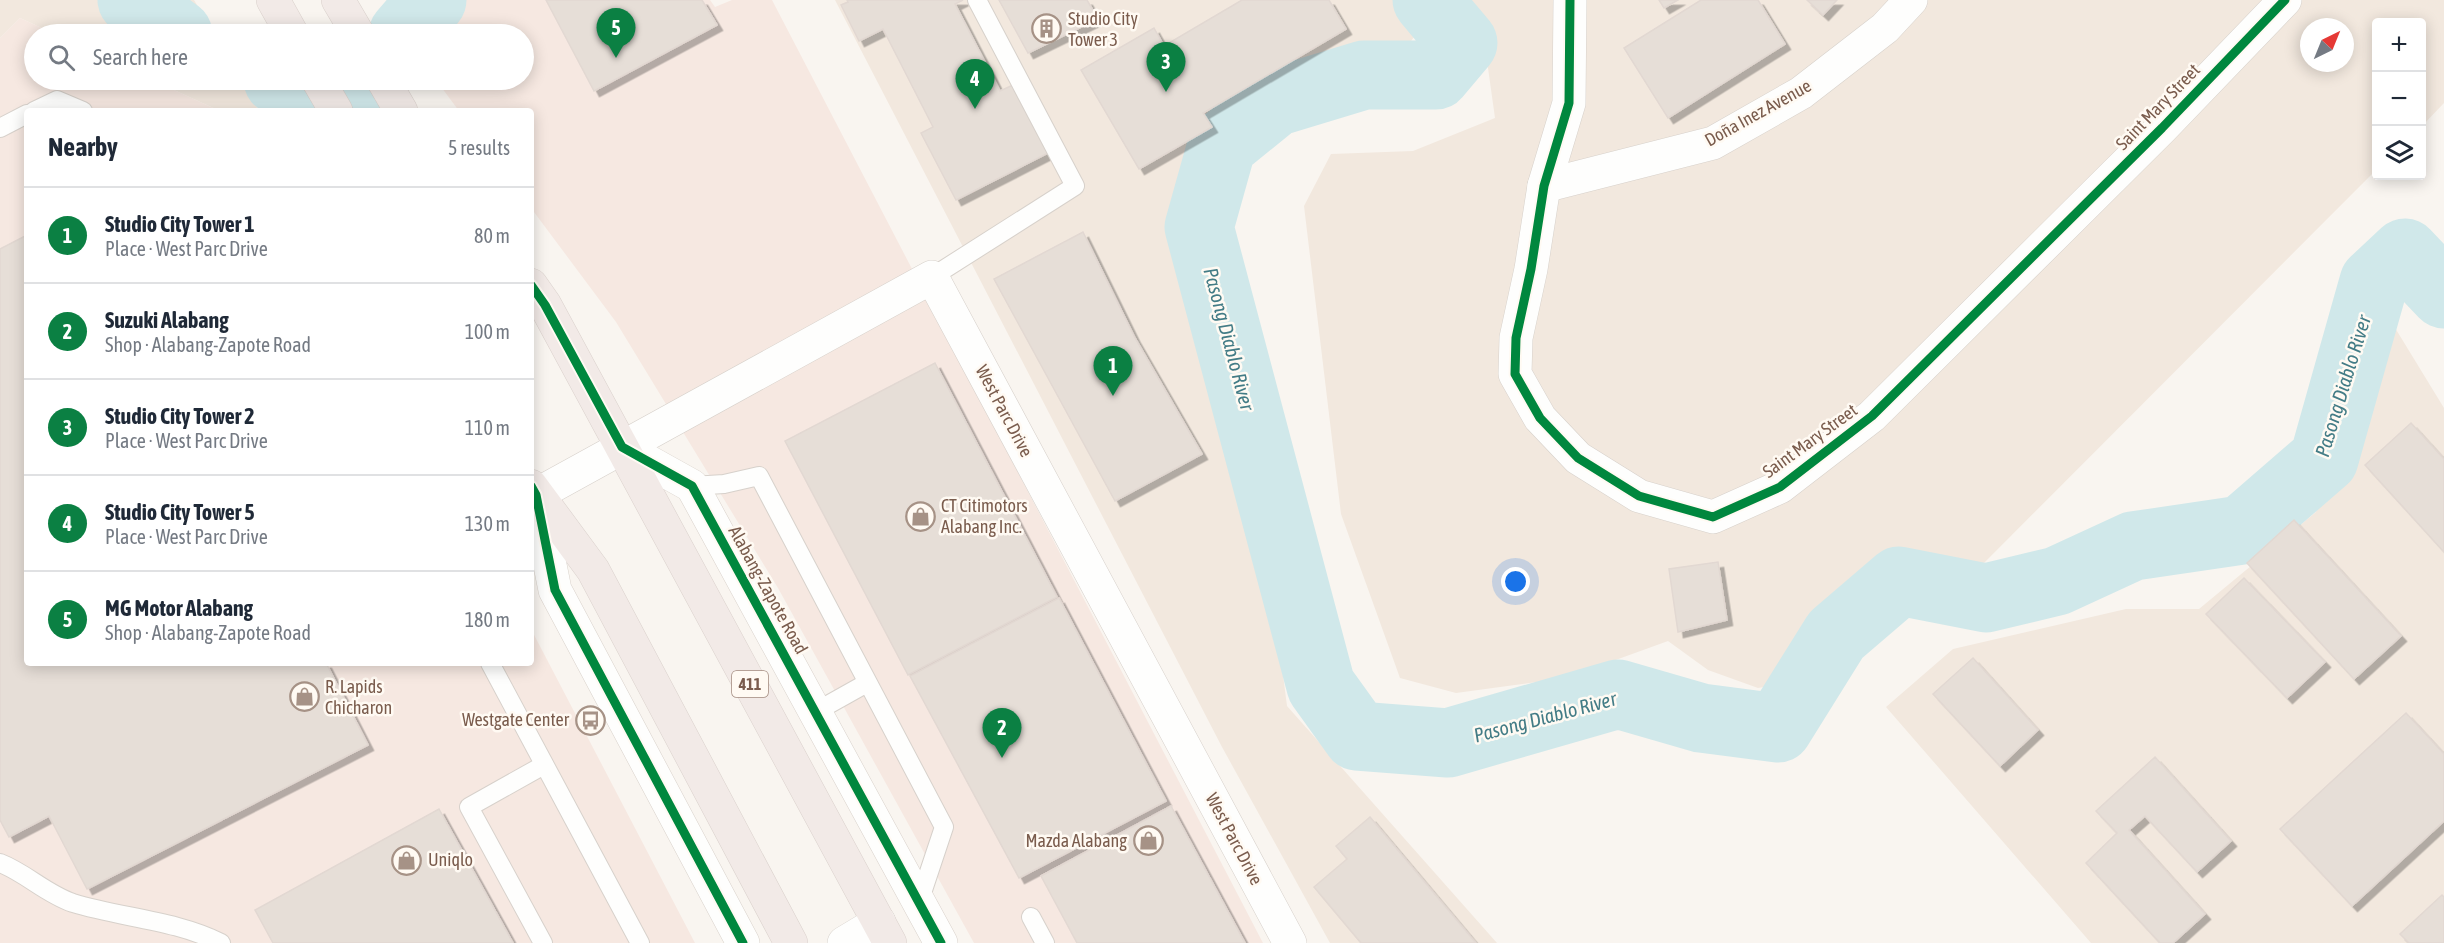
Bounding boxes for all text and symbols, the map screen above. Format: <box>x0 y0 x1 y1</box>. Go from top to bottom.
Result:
pin: 5 <box>596 8 636 58</box>
place label: Studio City Tower 3 <box>1068 8 1138 50</box>
building icon: Studio City Tower 3 <box>1031 13 1063 45</box>
north arrow <box>2300 18 2354 72</box>
map controls <box>2372 18 2426 180</box>
button: + <box>2372 18 2426 72</box>
search box <box>24 24 534 90</box>
icon: search <box>45 41 78 74</box>
pin: 3 <box>1146 42 1186 92</box>
text: Search here <box>93 44 188 70</box>
street label: Saint Mary Street <box>2111 59 2204 154</box>
pin: 4 <box>956 60 994 109</box>
button: − <box>2372 72 2426 126</box>
street label: Doña Inez Avenue <box>1701 75 1815 150</box>
button: layers <box>2372 126 2426 180</box>
text: Nearby <box>48 132 118 162</box>
text: 5 results <box>448 136 510 159</box>
text: Studio City Tower 1 <box>105 211 255 237</box>
text: 1 <box>63 224 72 247</box>
text: 80 m <box>474 224 510 247</box>
text: Place · West Parc Drive <box>105 237 268 260</box>
water label: Pasong Diablo River <box>1199 265 1260 414</box>
text: Suzuki Alabang <box>105 307 229 333</box>
water label: Pasong Diablo River <box>2310 311 2375 459</box>
text: 2 <box>63 320 72 343</box>
text: 100 m <box>465 320 510 343</box>
text: Shop · Alabang-Zapote Road <box>105 333 311 356</box>
pin: 1 <box>1094 346 1132 396</box>
street label: West Parc Drive <box>971 361 1037 460</box>
street label: Saint Mary Street <box>1758 399 1861 482</box>
text: Studio City Tower 2 <box>105 403 255 429</box>
text: 3 <box>63 416 72 439</box>
text: 110 m <box>465 416 510 439</box>
text: Place · West Parc Drive <box>105 429 268 452</box>
place label: CT Citimotors Alabang Inc. <box>941 495 1028 537</box>
text: Studio City Tower 5 <box>105 499 255 525</box>
shop icon: CT Citimotors Alabang Inc. <box>904 500 936 532</box>
text: 4 <box>63 512 72 535</box>
text: 130 m <box>465 512 510 535</box>
street label: Alabang-Zapote Road <box>725 522 812 658</box>
text: Place · West Parc Drive <box>105 525 268 548</box>
your location <box>1501 567 1530 596</box>
text: MG Motor Alabang <box>105 595 253 621</box>
text: 5 <box>63 608 72 631</box>
text: 180 m <box>465 608 510 631</box>
text: Shop · Alabang-Zapote Road <box>105 621 311 644</box>
road number: 411 <box>732 671 768 697</box>
place label: R. Lapids Chicharon <box>325 676 392 718</box>
shop icon: R. Lapids Chicharon <box>288 681 320 713</box>
water label: Pasong Diablo River <box>1471 686 1620 747</box>
bus stop icon: Westgate Center <box>574 704 606 736</box>
pin: 2 <box>982 708 1022 758</box>
place label: Westgate Center <box>462 709 570 730</box>
street label: West Parc Drive <box>1201 789 1267 888</box>
shop icon: Mazda Alabang <box>1132 825 1164 857</box>
place label: Mazda Alabang <box>1026 830 1127 851</box>
shop icon: Uniqlo <box>391 844 423 876</box>
place label: Uniqlo <box>428 849 473 870</box>

